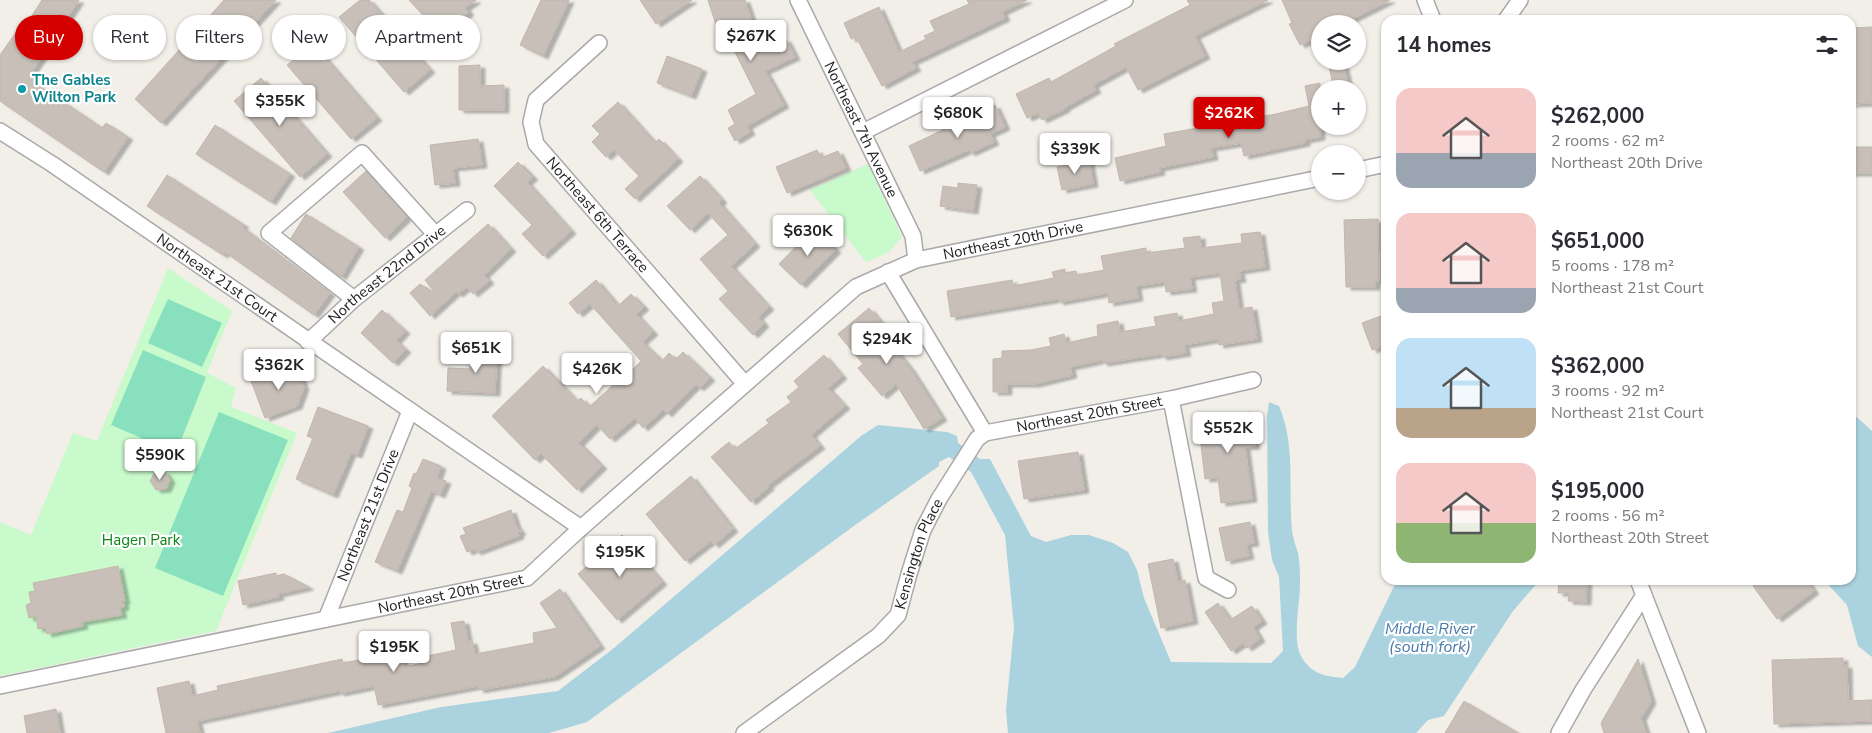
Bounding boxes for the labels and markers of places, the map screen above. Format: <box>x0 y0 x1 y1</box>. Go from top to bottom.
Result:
pin: $267K <box>716 20 786 62</box>
place label: The Gables Wilton Park <box>32 70 117 107</box>
marker: The Gables Wilton Park <box>16 83 28 95</box>
pin: $355K <box>245 84 315 127</box>
pin: $680K <box>923 96 993 139</box>
pin: $262K <box>1194 96 1264 139</box>
pin: $339K <box>1040 132 1110 175</box>
pin: $630K <box>773 214 843 257</box>
pin: $294K <box>852 322 922 365</box>
pin: $651K <box>441 332 511 374</box>
pin: $362K <box>244 348 314 391</box>
pin: $426K <box>562 352 632 395</box>
pin: $552K <box>1193 412 1263 454</box>
pin: $590K <box>125 438 195 481</box>
pin: $195K <box>585 536 655 578</box>
pin: $195K <box>359 630 429 673</box>

